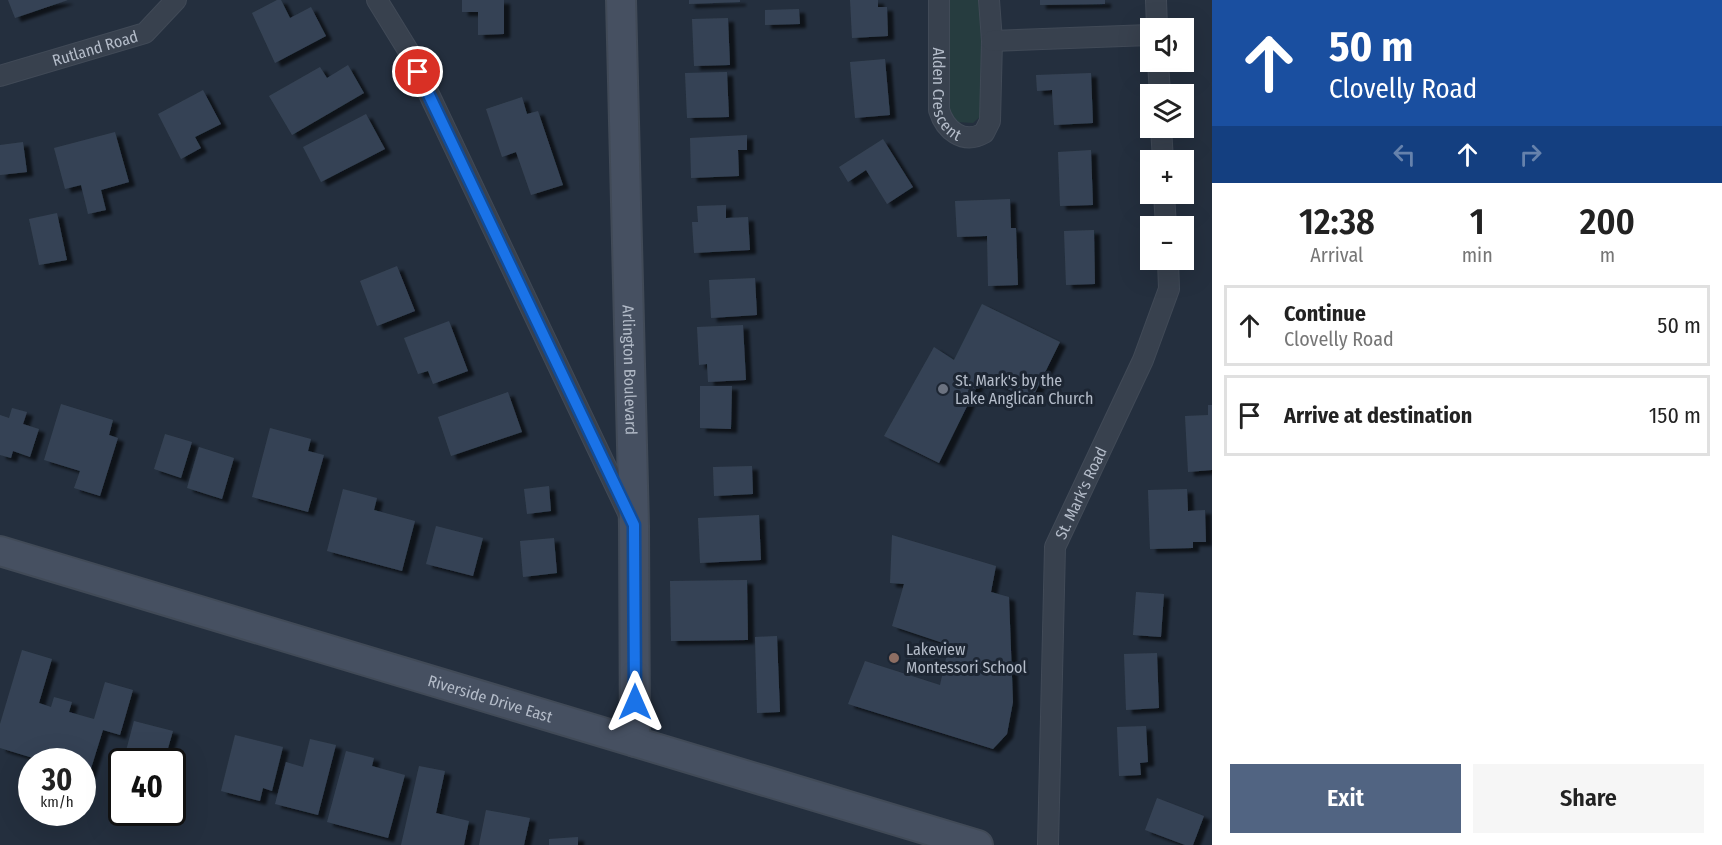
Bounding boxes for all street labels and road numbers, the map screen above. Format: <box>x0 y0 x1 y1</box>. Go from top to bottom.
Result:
street label: Rutland Road <box>50 26 140 69</box>
street label: Alden Crescent <box>930 47 965 145</box>
street label: Arlington Boulevard <box>619 305 641 435</box>
street label: St. Mark's Road <box>1051 444 1110 542</box>
street label: Riverside Drive East <box>426 671 556 726</box>

